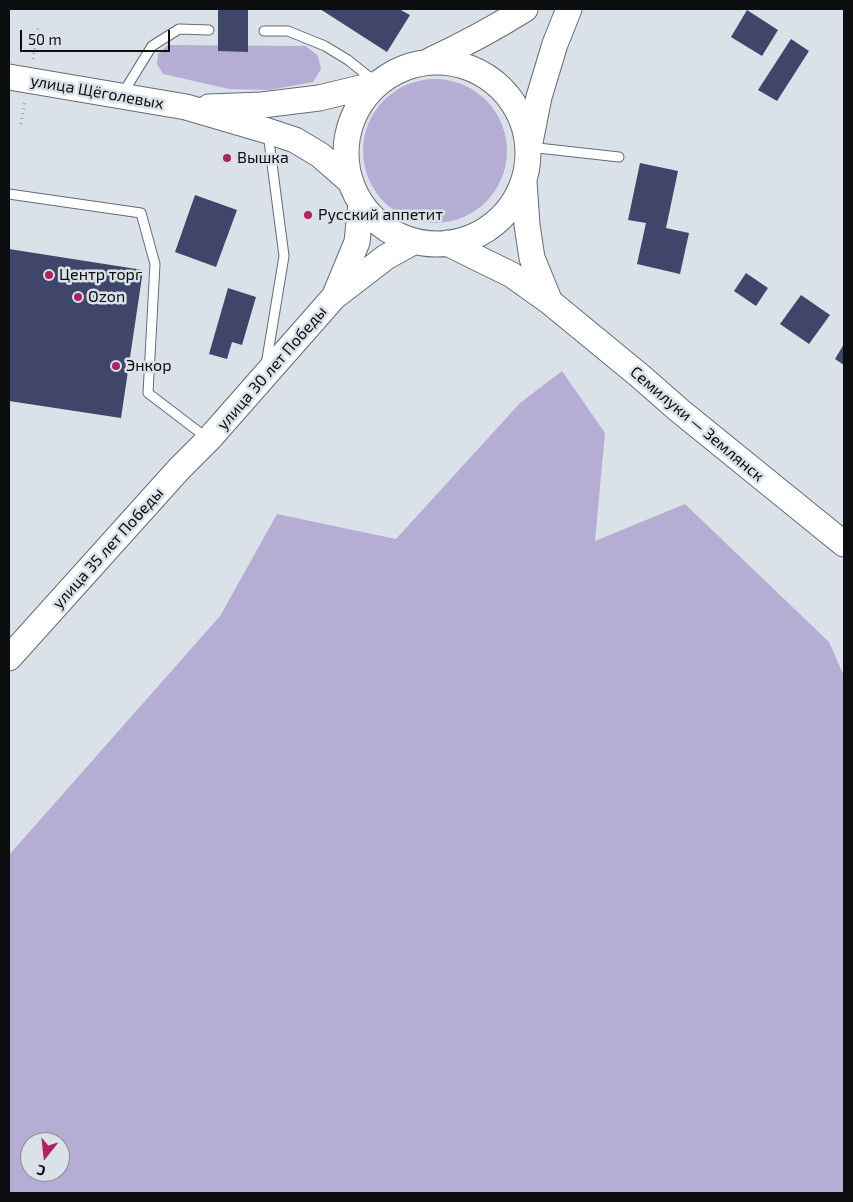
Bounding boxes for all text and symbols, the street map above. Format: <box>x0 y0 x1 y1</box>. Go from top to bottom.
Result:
scale bar <box>22 20 172 52</box>
text: 50 m <box>28 30 62 48</box>
street label: улица Щёголевых <box>29 71 165 113</box>
place label: Вышка <box>237 148 289 168</box>
marker: Вышка <box>221 152 233 164</box>
place label: Русский аппетит <box>318 205 443 225</box>
marker: Русский аппетит <box>302 209 314 221</box>
place label: Центр торг <box>59 265 142 285</box>
marker: Центр торг <box>43 269 55 281</box>
place label: Ozon <box>88 287 125 307</box>
marker: Ozon <box>72 291 84 303</box>
street label: улица 30 лет Победы <box>213 302 331 434</box>
place label: Энкор <box>126 356 172 376</box>
marker: Энкор <box>110 360 122 372</box>
street label: Семилуки — Землянск <box>626 362 768 486</box>
street label: улица 35 лет Победы <box>49 483 167 613</box>
north arrow <box>20 1132 70 1182</box>
text: С <box>35 1162 47 1180</box>

